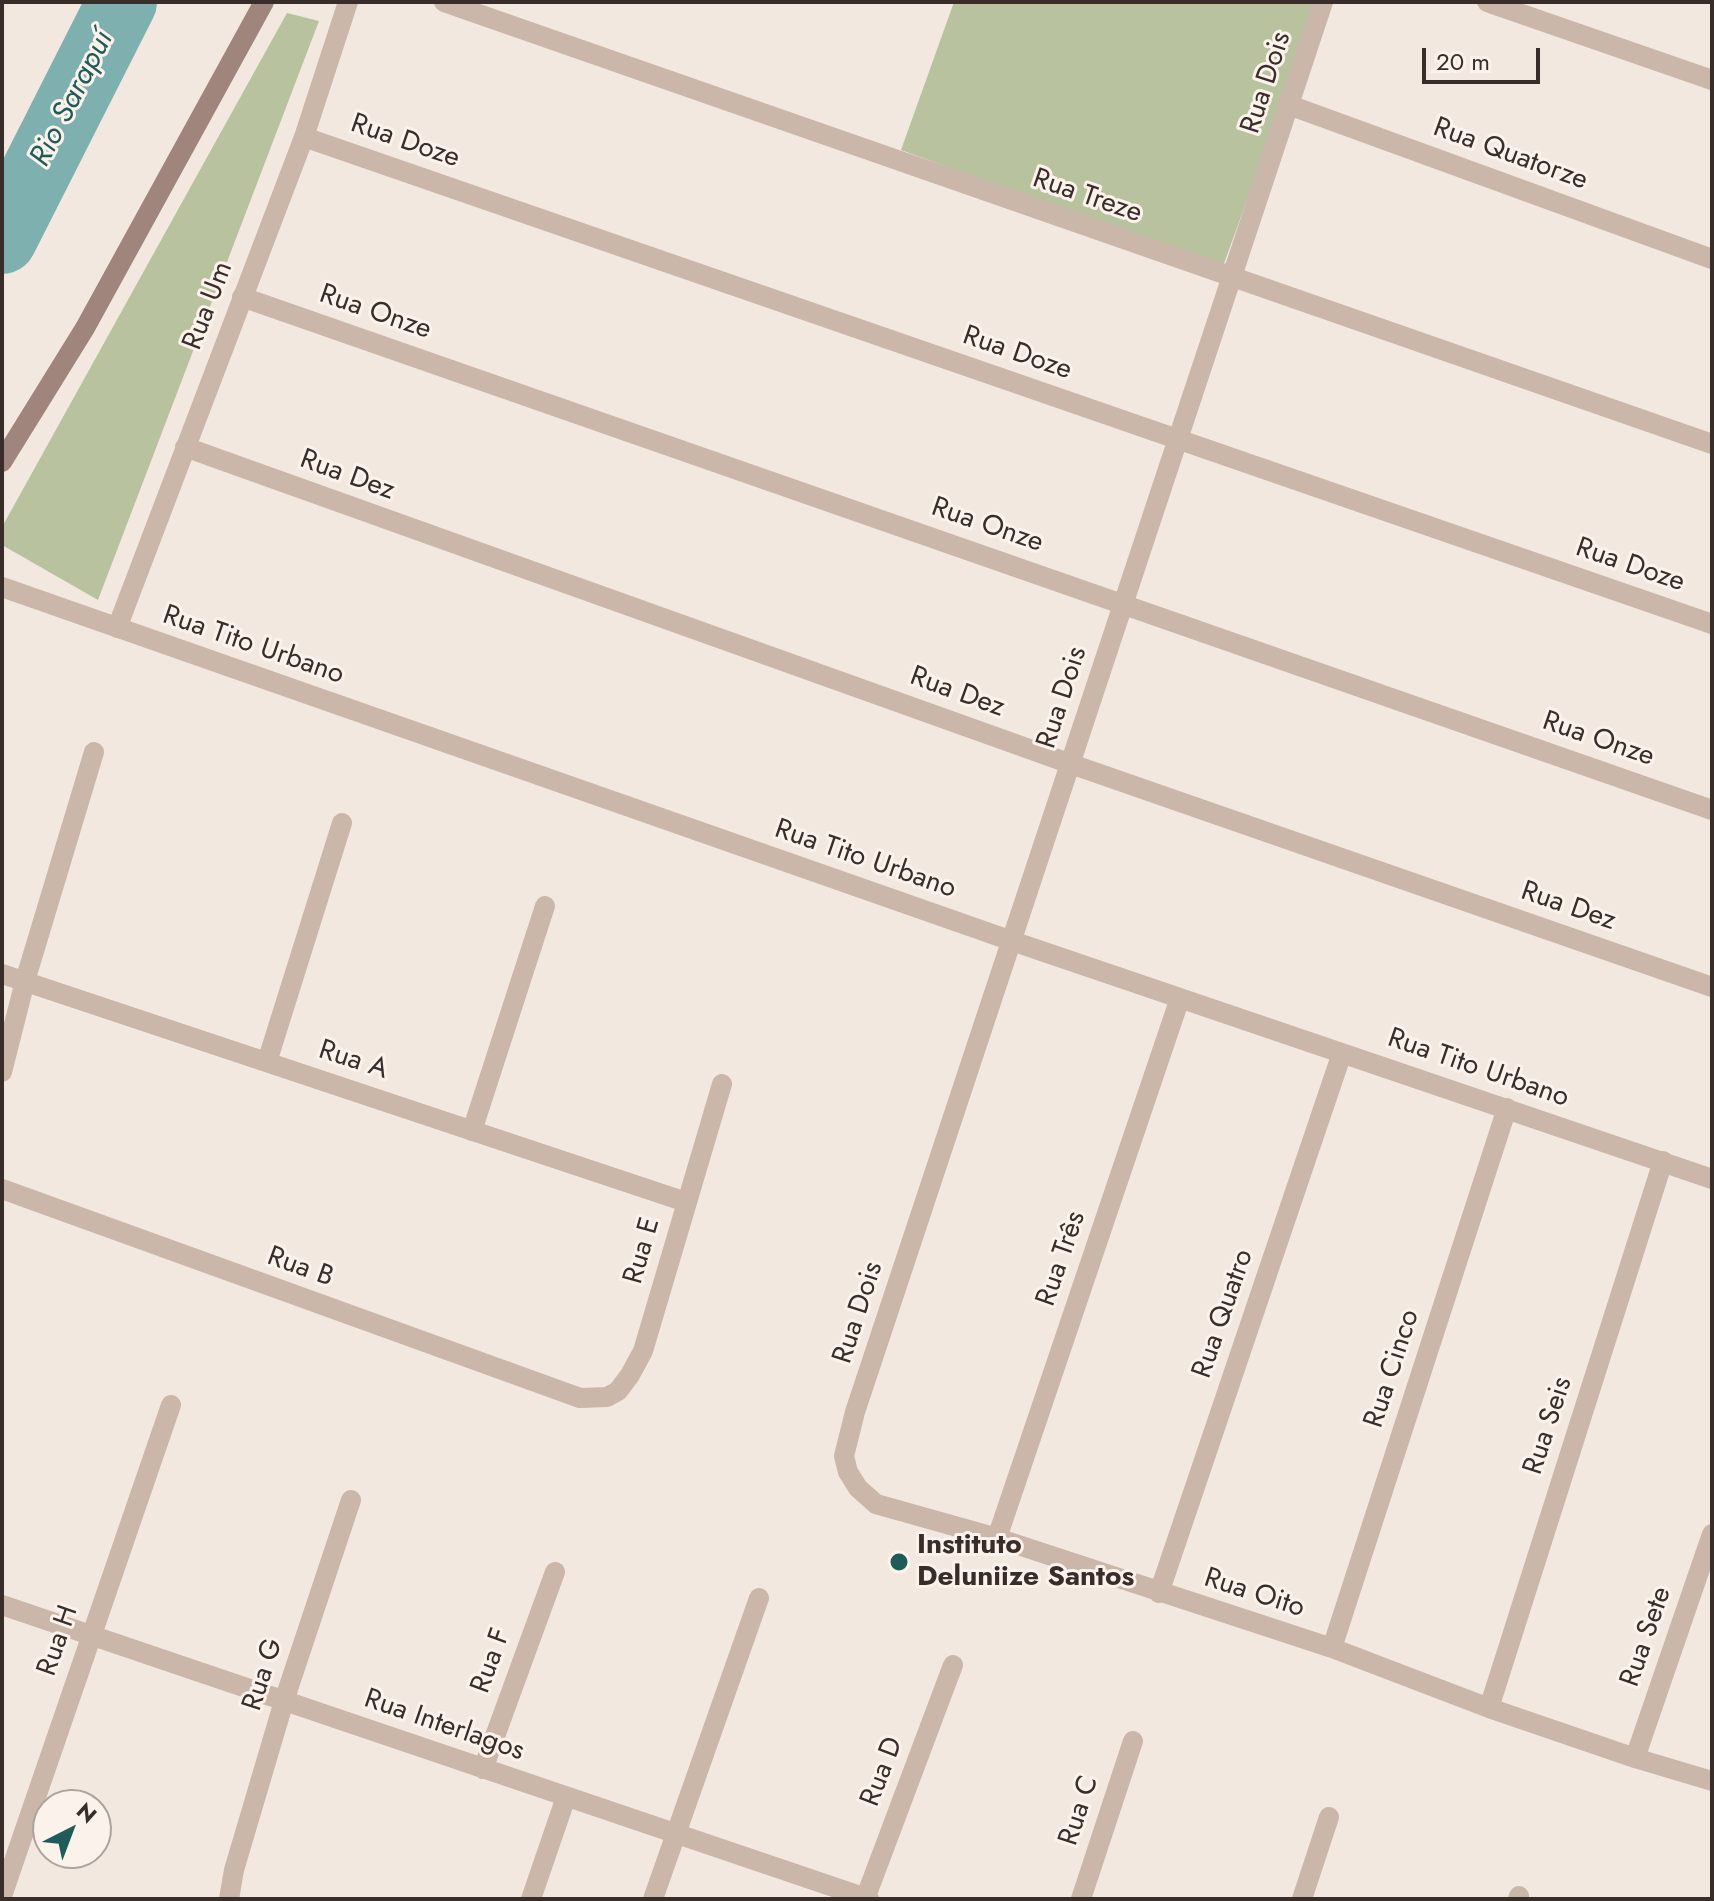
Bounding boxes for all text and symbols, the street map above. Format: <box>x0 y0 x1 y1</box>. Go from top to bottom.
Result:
water label: Rio Sarapuí <box>24 25 122 173</box>
street label: Rua Dois <box>1235 28 1299 138</box>
scale bar <box>1426 32 1544 82</box>
text: 20 m <box>1436 44 1490 79</box>
street label: Rua Doze <box>346 108 464 176</box>
street label: Rua Quatorze <box>1428 112 1592 198</box>
street label: Rua Treze <box>1028 163 1146 231</box>
street label: Rua Um <box>177 257 241 355</box>
street label: Rua Onze <box>315 278 435 348</box>
street label: Rua Doze <box>958 320 1076 388</box>
street label: Rua Dez <box>295 443 399 509</box>
street label: Rua Onze <box>927 491 1047 561</box>
street label: Rua Doze <box>1571 532 1689 600</box>
street label: Rua Tito Urbano <box>158 599 348 693</box>
street label: Rua Dois <box>1031 643 1095 753</box>
street label: Rua Dez <box>905 660 1009 726</box>
street label: Rua Onze <box>1538 705 1658 775</box>
street label: Rua Tito Urbano <box>770 813 960 907</box>
street label: Rua Dez <box>1516 875 1620 939</box>
street label: Rua Tito Urbano <box>1383 1022 1573 1116</box>
street label: Rua A <box>314 1034 392 1088</box>
street label: Rua Três <box>1030 1207 1094 1311</box>
street label: Rua E <box>618 1214 668 1288</box>
street label: Rua B <box>262 1241 338 1295</box>
street label: Rua Quatro <box>1186 1245 1262 1383</box>
street label: Rua Dois <box>827 1258 891 1368</box>
street label: Rua Cinco <box>1358 1306 1428 1432</box>
street label: Rua Seis <box>1517 1373 1581 1479</box>
place label: Instituto Deluniize Santos <box>917 1529 1134 1595</box>
marker: Instituto Deluniize Santos <box>888 1551 910 1573</box>
street label: Rua Oito <box>1200 1562 1308 1626</box>
street label: Rua Sete <box>1614 1583 1680 1691</box>
street label: Rua H <box>31 1601 87 1681</box>
street label: Rua F <box>465 1624 519 1698</box>
street label: Rua G <box>237 1635 291 1715</box>
street label: Rua Interlagos <box>360 1683 528 1769</box>
street label: Rua D <box>855 1733 911 1811</box>
street label: Rua C <box>1053 1772 1107 1850</box>
north arrow <box>32 1789 112 1869</box>
text: N <box>70 1795 104 1830</box>

